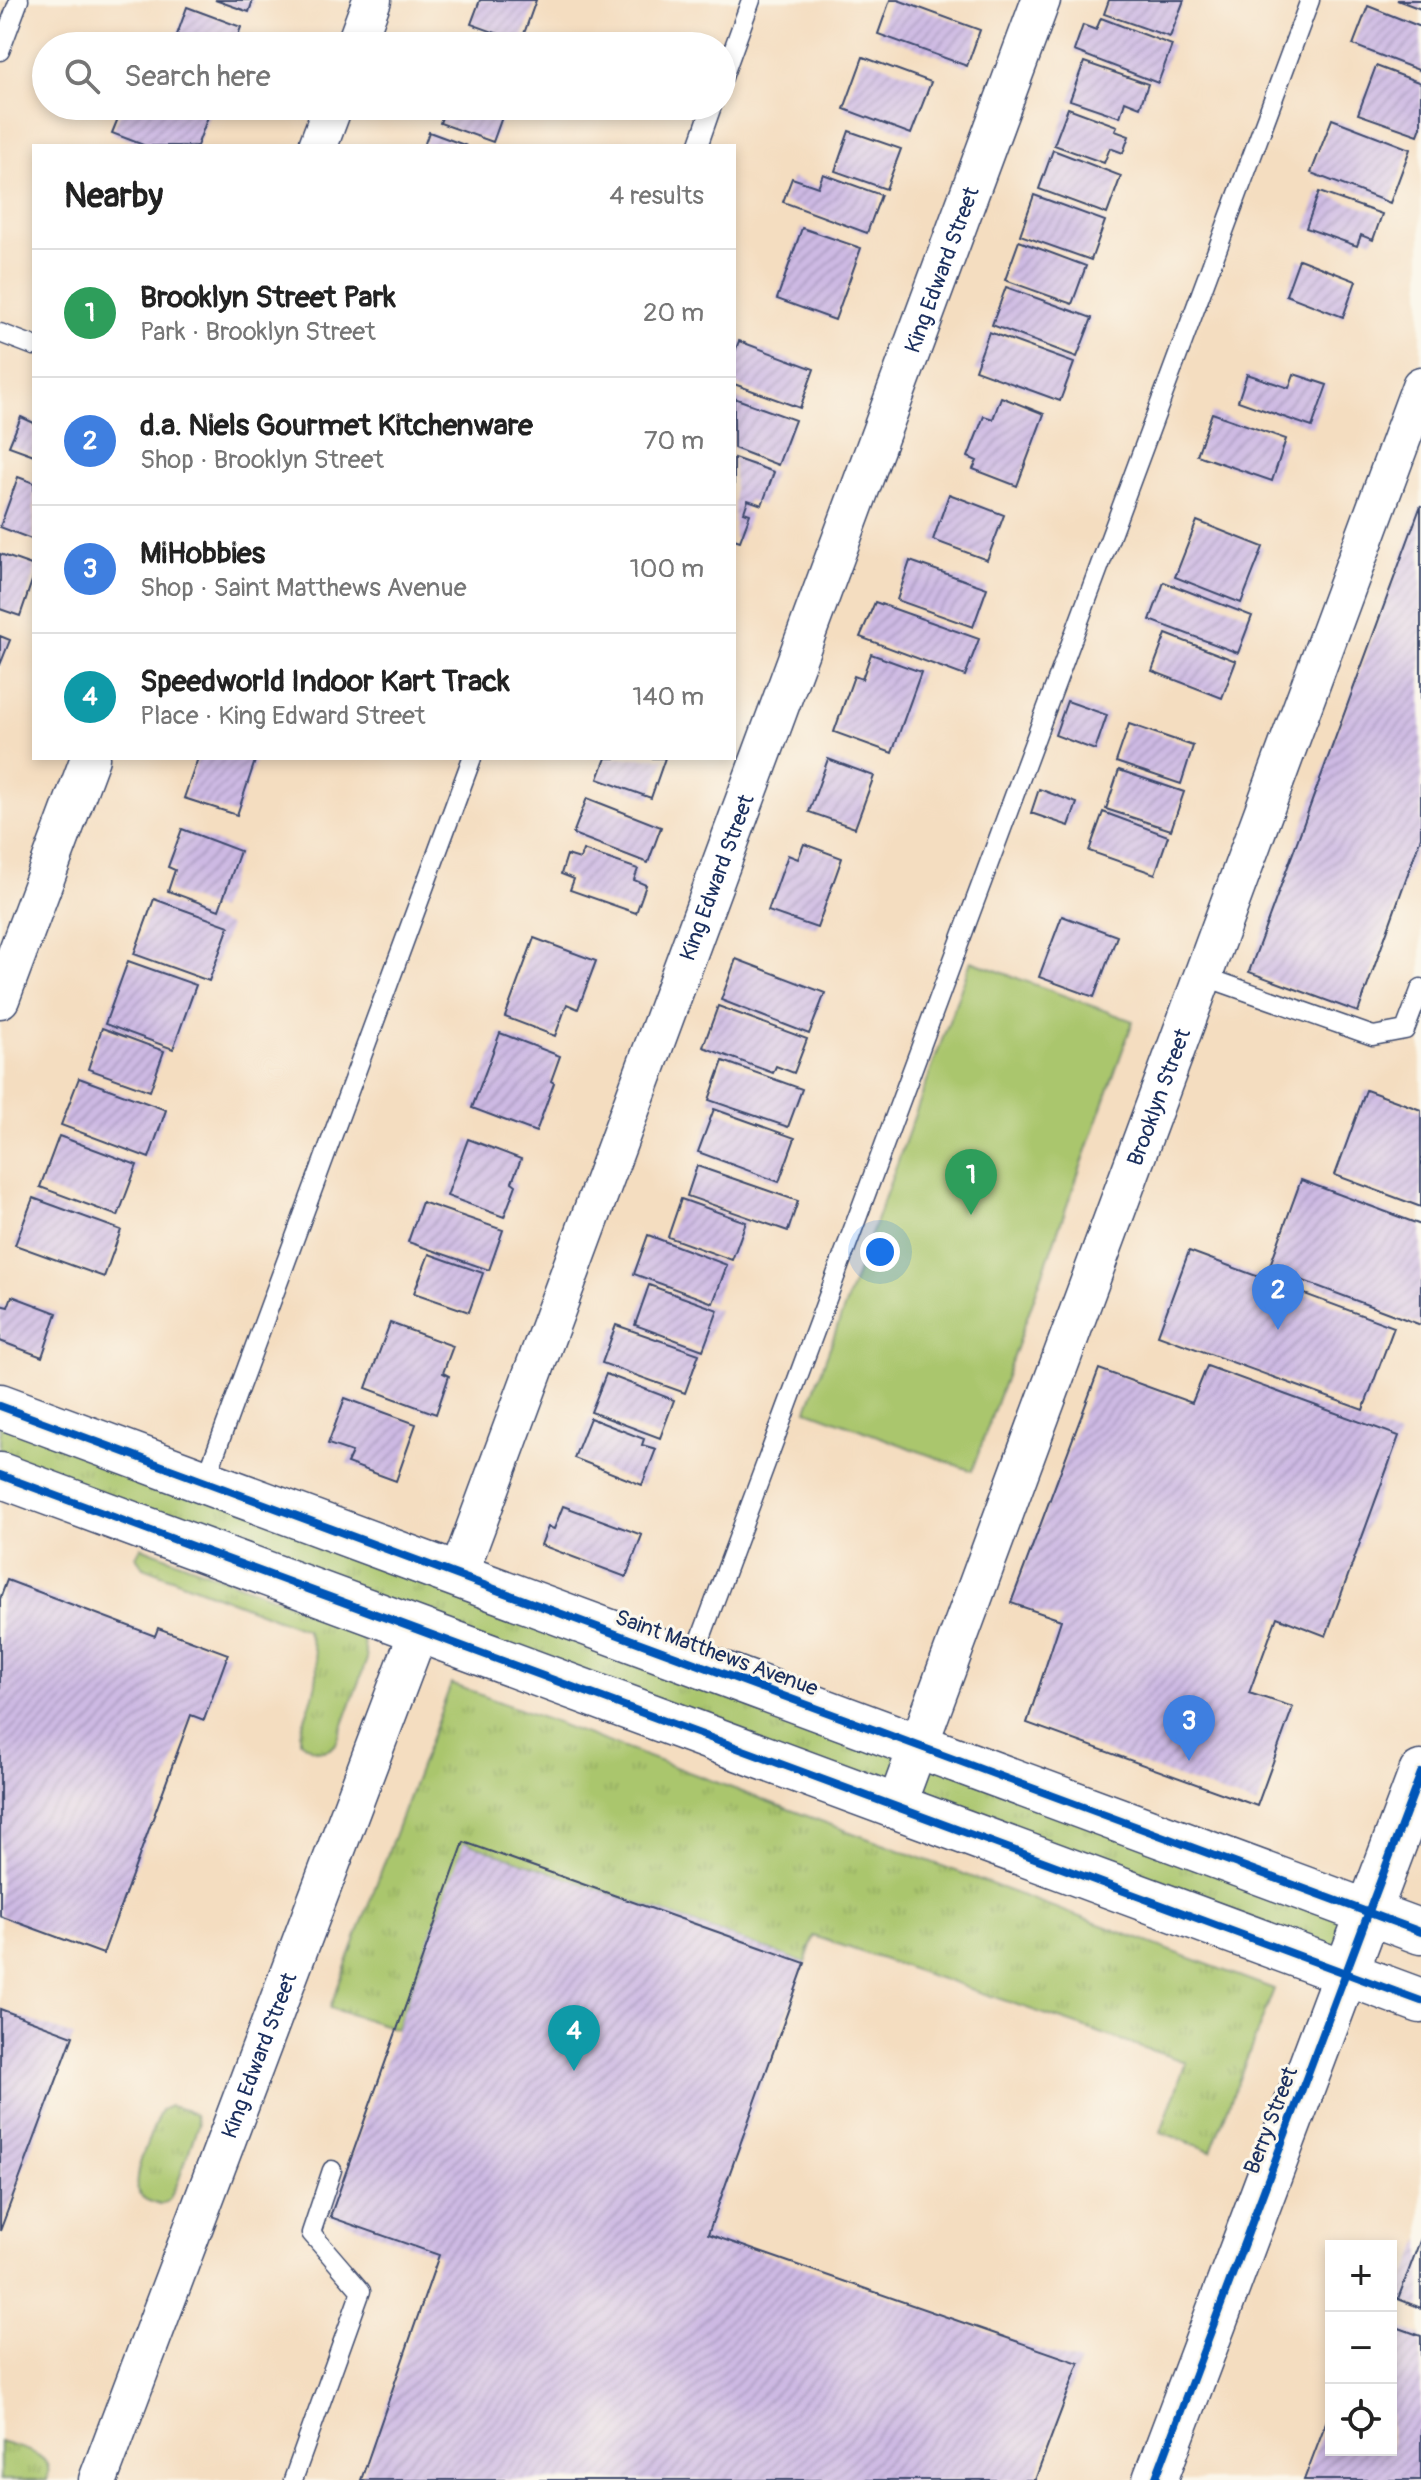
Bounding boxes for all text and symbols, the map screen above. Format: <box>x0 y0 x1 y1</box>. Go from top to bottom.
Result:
search box <box>32 32 736 120</box>
icon: search <box>60 54 104 98</box>
text: Search here <box>124 58 271 95</box>
text: Nearby <box>64 175 163 218</box>
text: 4 results <box>609 180 704 212</box>
street label: King Edward Street <box>899 183 986 357</box>
text: Brooklyn Street Park <box>140 279 396 316</box>
text: 1 <box>85 297 95 329</box>
text: 20 m <box>643 297 704 329</box>
text: Park · Brooklyn Street <box>140 316 376 348</box>
text: d.a. Niels Gourmet Kitchenware <box>140 407 533 444</box>
text: 2 <box>83 425 97 457</box>
text: 70 m <box>644 425 704 457</box>
text: Shop · Brooklyn Street <box>140 444 384 476</box>
text: MiHobbies <box>140 535 265 572</box>
text: 3 <box>83 553 97 585</box>
text: 100 m <box>630 553 704 585</box>
text: Shop · Saint Matthews Avenue <box>140 572 466 604</box>
text: Speedworld Indoor Kart Track <box>140 663 510 700</box>
text: 4 <box>82 681 98 713</box>
text: 140 m <box>632 681 704 713</box>
text: Place · King Edward Street <box>140 700 425 732</box>
street label: King Edward Street <box>674 790 761 965</box>
street label: Brooklyn Street <box>1121 1025 1197 1170</box>
pin: 1 <box>945 1149 997 1215</box>
your location <box>860 1232 900 1272</box>
pin: 2 <box>1252 1264 1304 1330</box>
street label: Saint Matthews Avenue <box>611 1603 822 1703</box>
pin: 3 <box>1163 1695 1215 1761</box>
street label: King Edward Street <box>215 1969 303 2143</box>
pin: 4 <box>548 2005 600 2071</box>
street label: Berry Street <box>1238 2063 1304 2178</box>
map controls <box>1325 2240 1397 2456</box>
button: + <box>1325 2240 1397 2312</box>
button: − <box>1325 2312 1397 2384</box>
button: locate <box>1325 2384 1397 2456</box>

